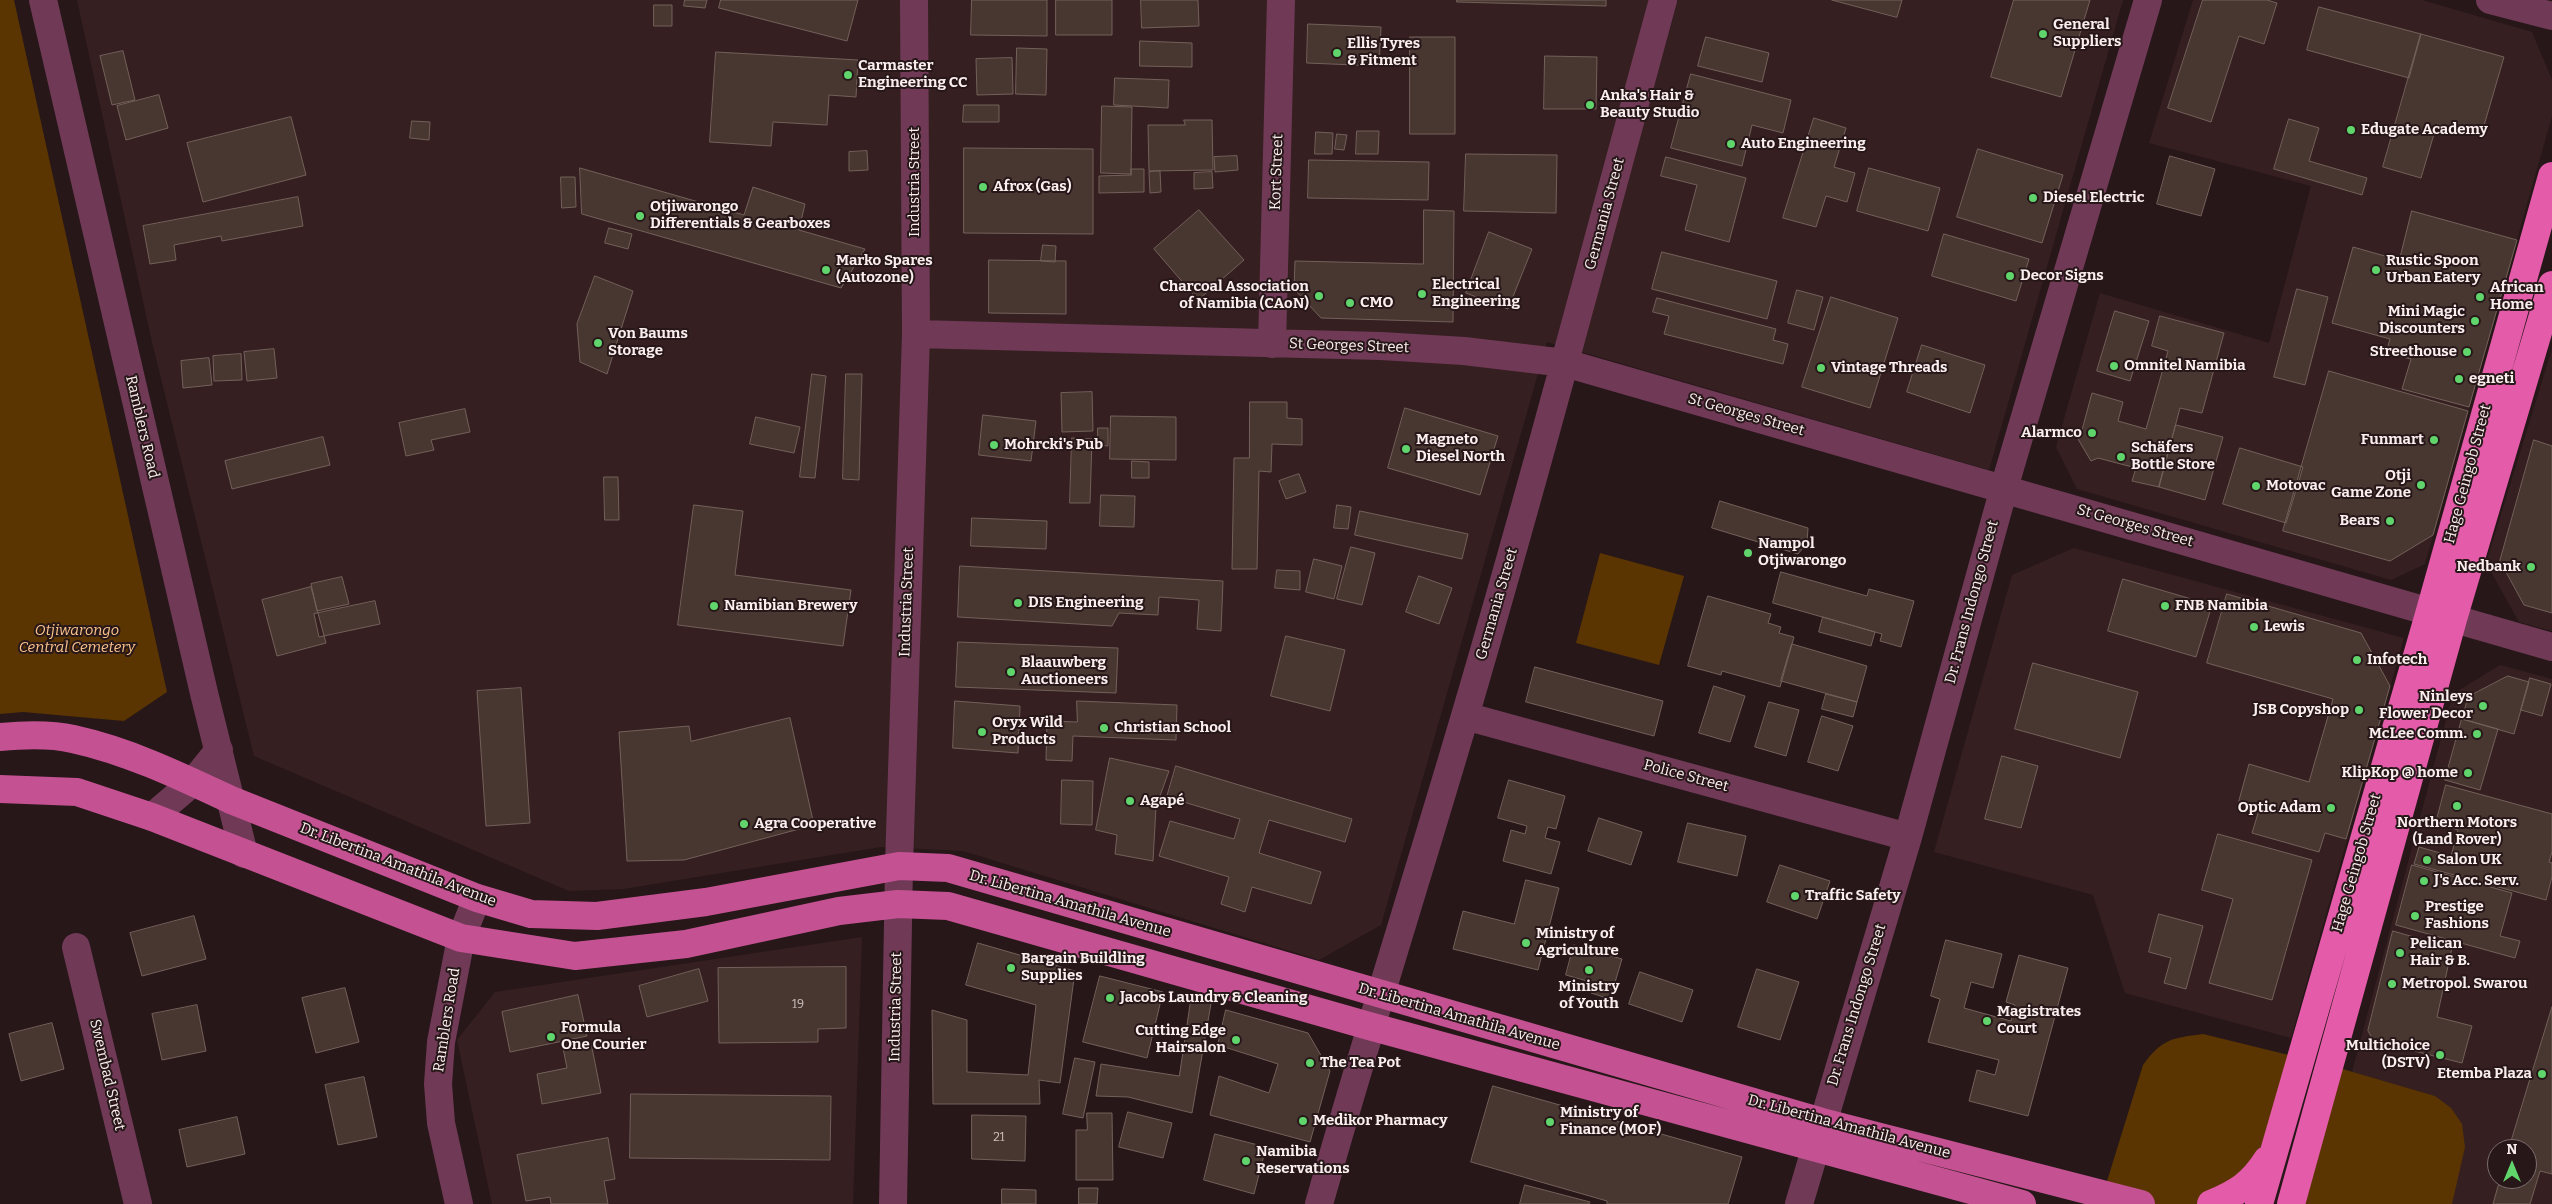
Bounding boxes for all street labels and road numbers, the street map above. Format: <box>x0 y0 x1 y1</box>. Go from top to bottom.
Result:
street label: Industria Street <box>906 127 924 237</box>
street label: Kort Street <box>1267 134 1287 210</box>
street label: Germania Street <box>1581 156 1629 272</box>
street label: St Georges Street <box>1289 335 1409 357</box>
street label: Ramblers Road <box>121 374 163 480</box>
street label: St Georges Street <box>1686 390 1806 440</box>
street label: Hage Geingob Street <box>2441 402 2495 546</box>
street label: St Georges Street <box>2075 501 2195 551</box>
street label: Dr. Frans Indongo Street <box>1942 518 2002 686</box>
street label: Germania Street <box>1472 546 1522 662</box>
street label: Industria Street <box>896 547 918 657</box>
street label: Police Street <box>1642 756 1730 796</box>
street label: Hage Geingob Street <box>2329 792 2385 934</box>
street label: Dr. Libertina Amathila Avenue <box>297 819 499 911</box>
street label: Dr. Libertina Amathila Avenue <box>967 867 1173 941</box>
street label: Dr. Frans Indongo Street <box>1824 922 1890 1088</box>
street label: Industria Street <box>886 952 906 1062</box>
street label: Ramblers Road <box>430 967 464 1073</box>
street label: Dr. Libertina Amathila Avenue <box>1356 980 1562 1054</box>
street label: Swembad Street <box>85 1018 129 1132</box>
street label: Dr. Libertina Amathila Avenue <box>1746 1091 1952 1163</box>

